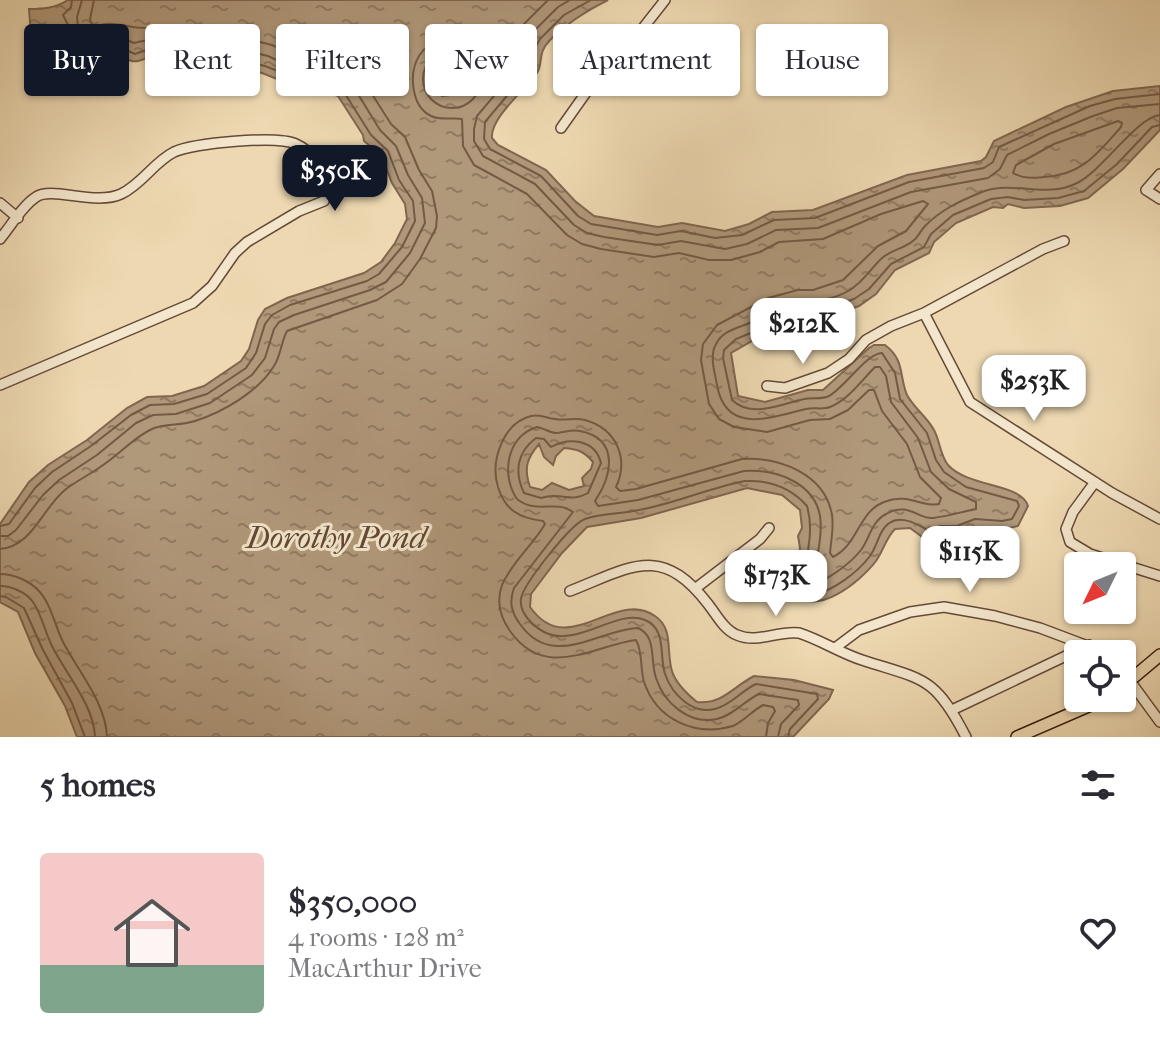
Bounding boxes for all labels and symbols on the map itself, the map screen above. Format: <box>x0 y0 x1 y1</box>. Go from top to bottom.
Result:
pin: $350K <box>279 145 391 213</box>
pin: $212K <box>747 298 859 366</box>
pin: $253K <box>978 355 1090 423</box>
water label: Dorothy Pond <box>244 519 429 556</box>
pin: $115K <box>914 526 1026 594</box>
pin: $173K <box>720 550 832 618</box>
north arrow <box>1064 552 1136 624</box>

